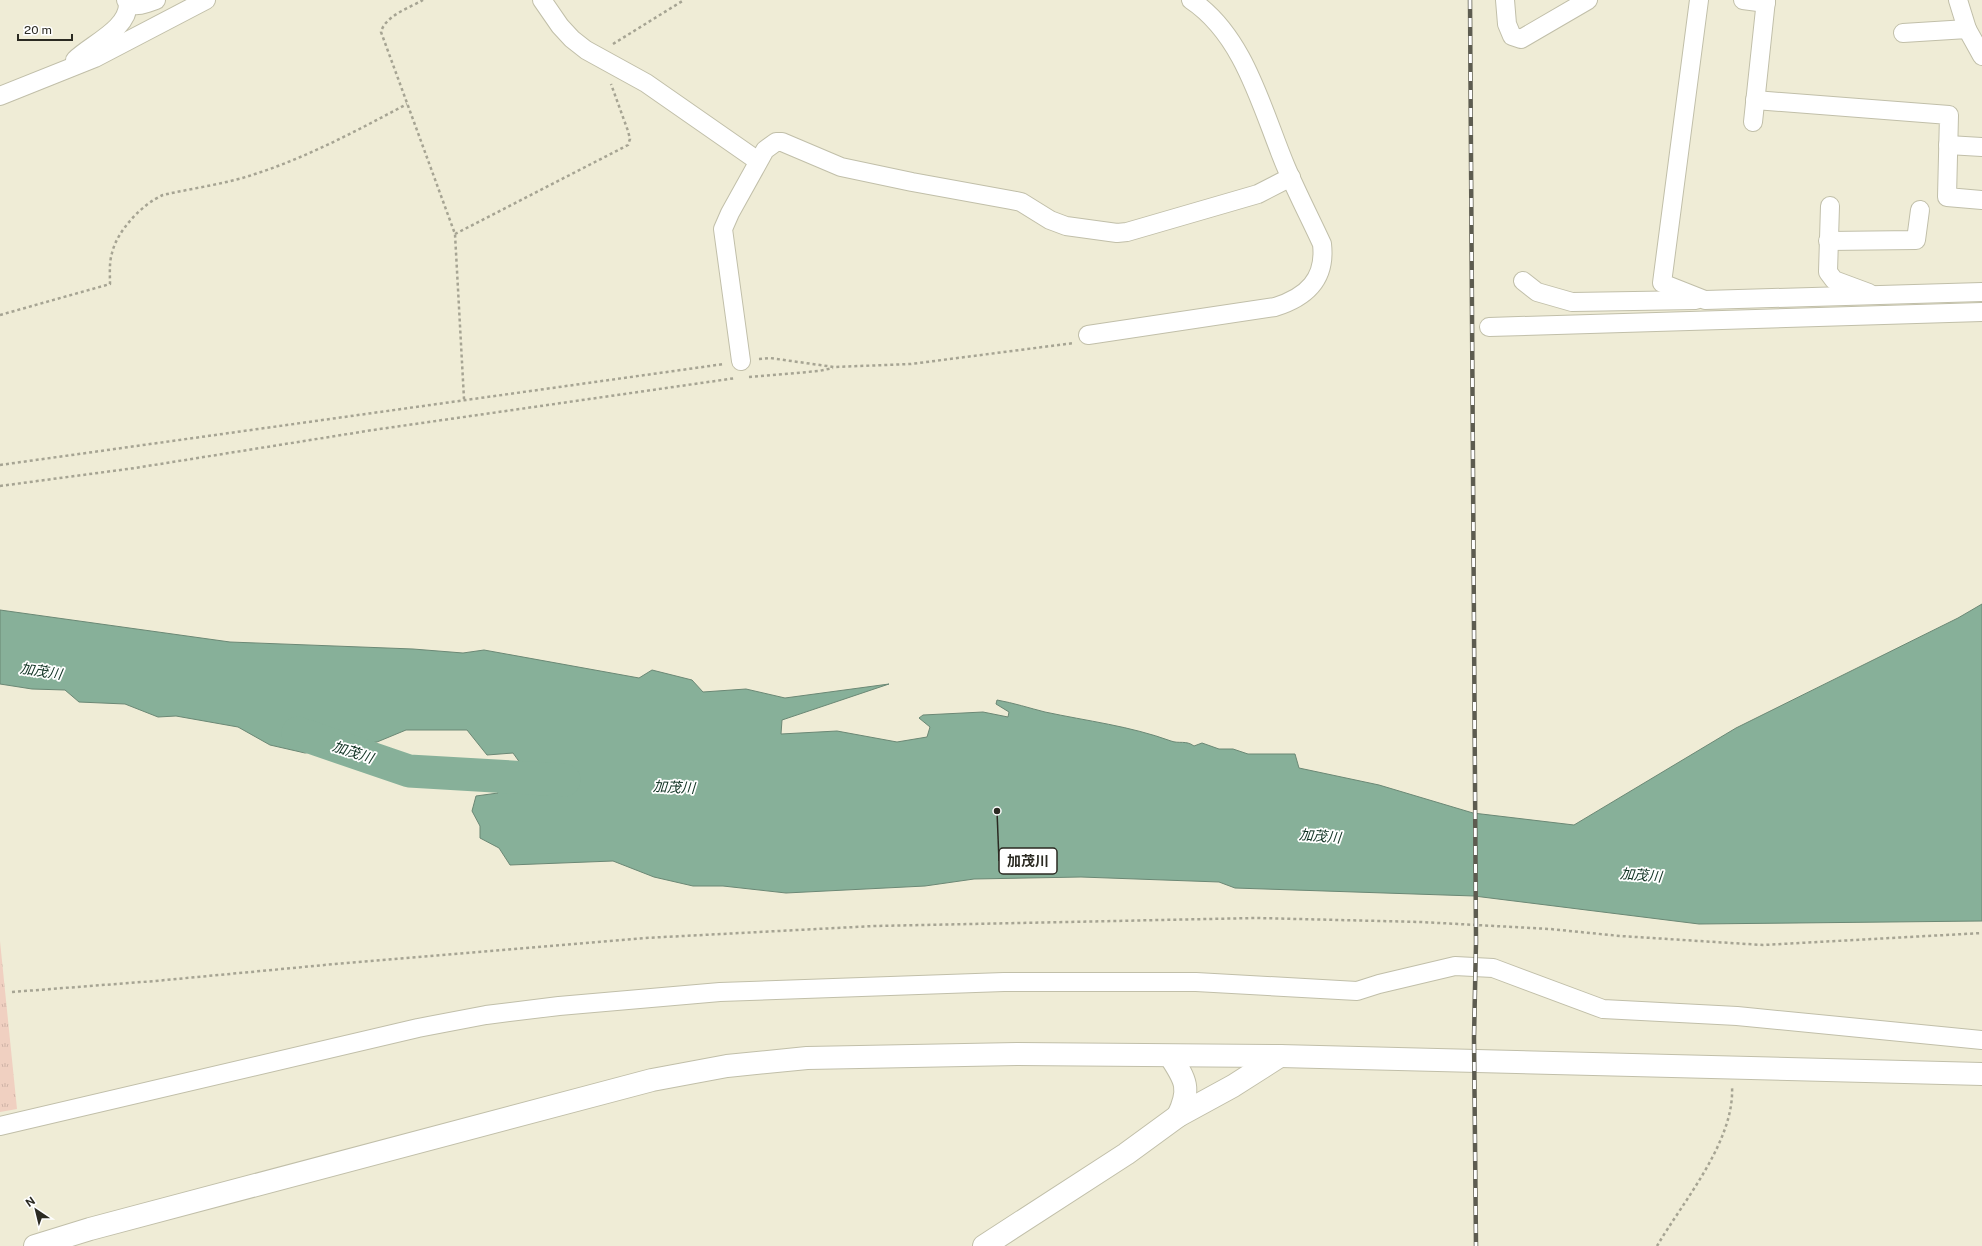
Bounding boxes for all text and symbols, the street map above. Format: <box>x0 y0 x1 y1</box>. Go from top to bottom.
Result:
scale bar <box>18 16 72 42</box>
text: 20 m <box>24 23 52 37</box>
water label: 加茂川 <box>19 660 65 682</box>
water label: 加茂川 <box>331 738 377 767</box>
water label: 加茂川 <box>653 778 697 796</box>
water label: 加茂川 <box>1298 826 1344 846</box>
callout: 加茂川 <box>999 848 1057 874</box>
text: 加茂川 <box>1007 853 1049 869</box>
water label: 加茂川 <box>1619 865 1665 885</box>
north arrow <box>16 1190 56 1230</box>
text: N <box>23 1194 37 1209</box>

